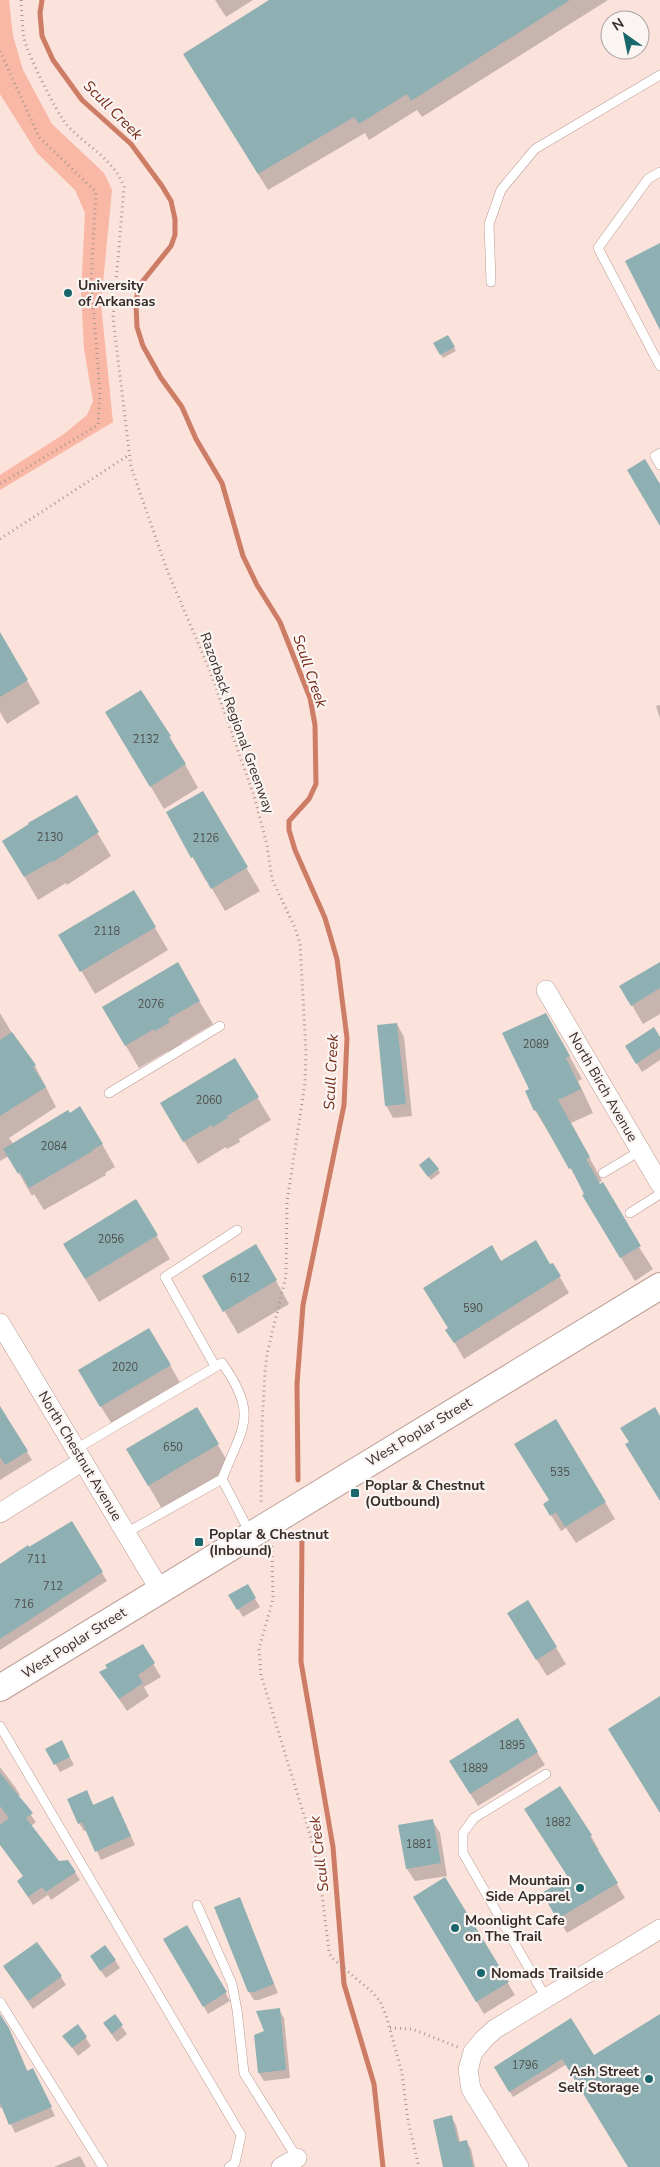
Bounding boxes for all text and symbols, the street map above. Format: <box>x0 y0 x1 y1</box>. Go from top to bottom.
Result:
north arrow <box>600 10 650 60</box>
text: N <box>609 14 628 35</box>
water label: Scull Creek <box>79 76 147 144</box>
place label: University of Arkansas <box>78 276 156 311</box>
marker: University of Arkansas <box>62 287 74 299</box>
street label: Razorback Regional Greenway <box>195 630 279 817</box>
water label: Scull Creek <box>288 632 332 711</box>
house number: 2132 <box>133 732 159 747</box>
house number: 2130 <box>37 830 64 845</box>
house number: 2126 <box>193 831 220 846</box>
house number: 2118 <box>94 924 121 939</box>
house number: 2076 <box>138 997 165 1012</box>
street label: North Birch Avenue <box>564 1029 642 1145</box>
water label: Scull Creek <box>319 1033 343 1111</box>
house number: 2089 <box>523 1037 549 1052</box>
house number: 2060 <box>196 1093 223 1108</box>
house number: 2084 <box>41 1139 68 1154</box>
house number: 2056 <box>98 1232 125 1247</box>
house number: 612 <box>230 1271 250 1286</box>
house number: 590 <box>463 1301 483 1316</box>
house number: 2020 <box>112 1360 139 1375</box>
street label: North Chestnut Avenue <box>34 1388 126 1524</box>
street label: West Poplar Street <box>363 1393 475 1471</box>
house number: 650 <box>163 1440 183 1455</box>
house number: 535 <box>550 1465 570 1480</box>
place label: Poplar & Chestnut (Outbound) <box>365 1476 485 1511</box>
marker: Poplar & Chestnut (Outbound) <box>349 1487 361 1499</box>
place label: Poplar & Chestnut (Inbound) <box>209 1525 329 1560</box>
marker: Poplar & Chestnut (Inbound) <box>193 1536 205 1548</box>
house number: 711 <box>27 1552 47 1567</box>
house number: 712 <box>43 1579 63 1594</box>
house number: 716 <box>14 1597 34 1612</box>
street label: West Poplar Street <box>18 1603 130 1683</box>
house number: 1895 <box>499 1738 526 1753</box>
house number: 1889 <box>462 1761 488 1776</box>
water label: Scull Creek <box>304 1814 334 1893</box>
house number: 1882 <box>545 1815 571 1830</box>
house number: 1881 <box>406 1837 432 1852</box>
place label: Mountain Side Apparel <box>486 1871 571 1906</box>
marker: Mountain Side Apparel <box>574 1882 586 1894</box>
place label: Moonlight Cafe on The Trail <box>465 1911 565 1946</box>
marker: Moonlight Cafe on The Trail <box>449 1922 461 1934</box>
place label: Nomads Trailside <box>491 1964 604 1983</box>
marker: Nomads Trailside <box>475 1967 487 1979</box>
house number: 1796 <box>512 2058 539 2073</box>
place label: Ash Street Self Storage <box>558 2062 640 2097</box>
marker: Ash Street Self Storage <box>643 2073 655 2085</box>

